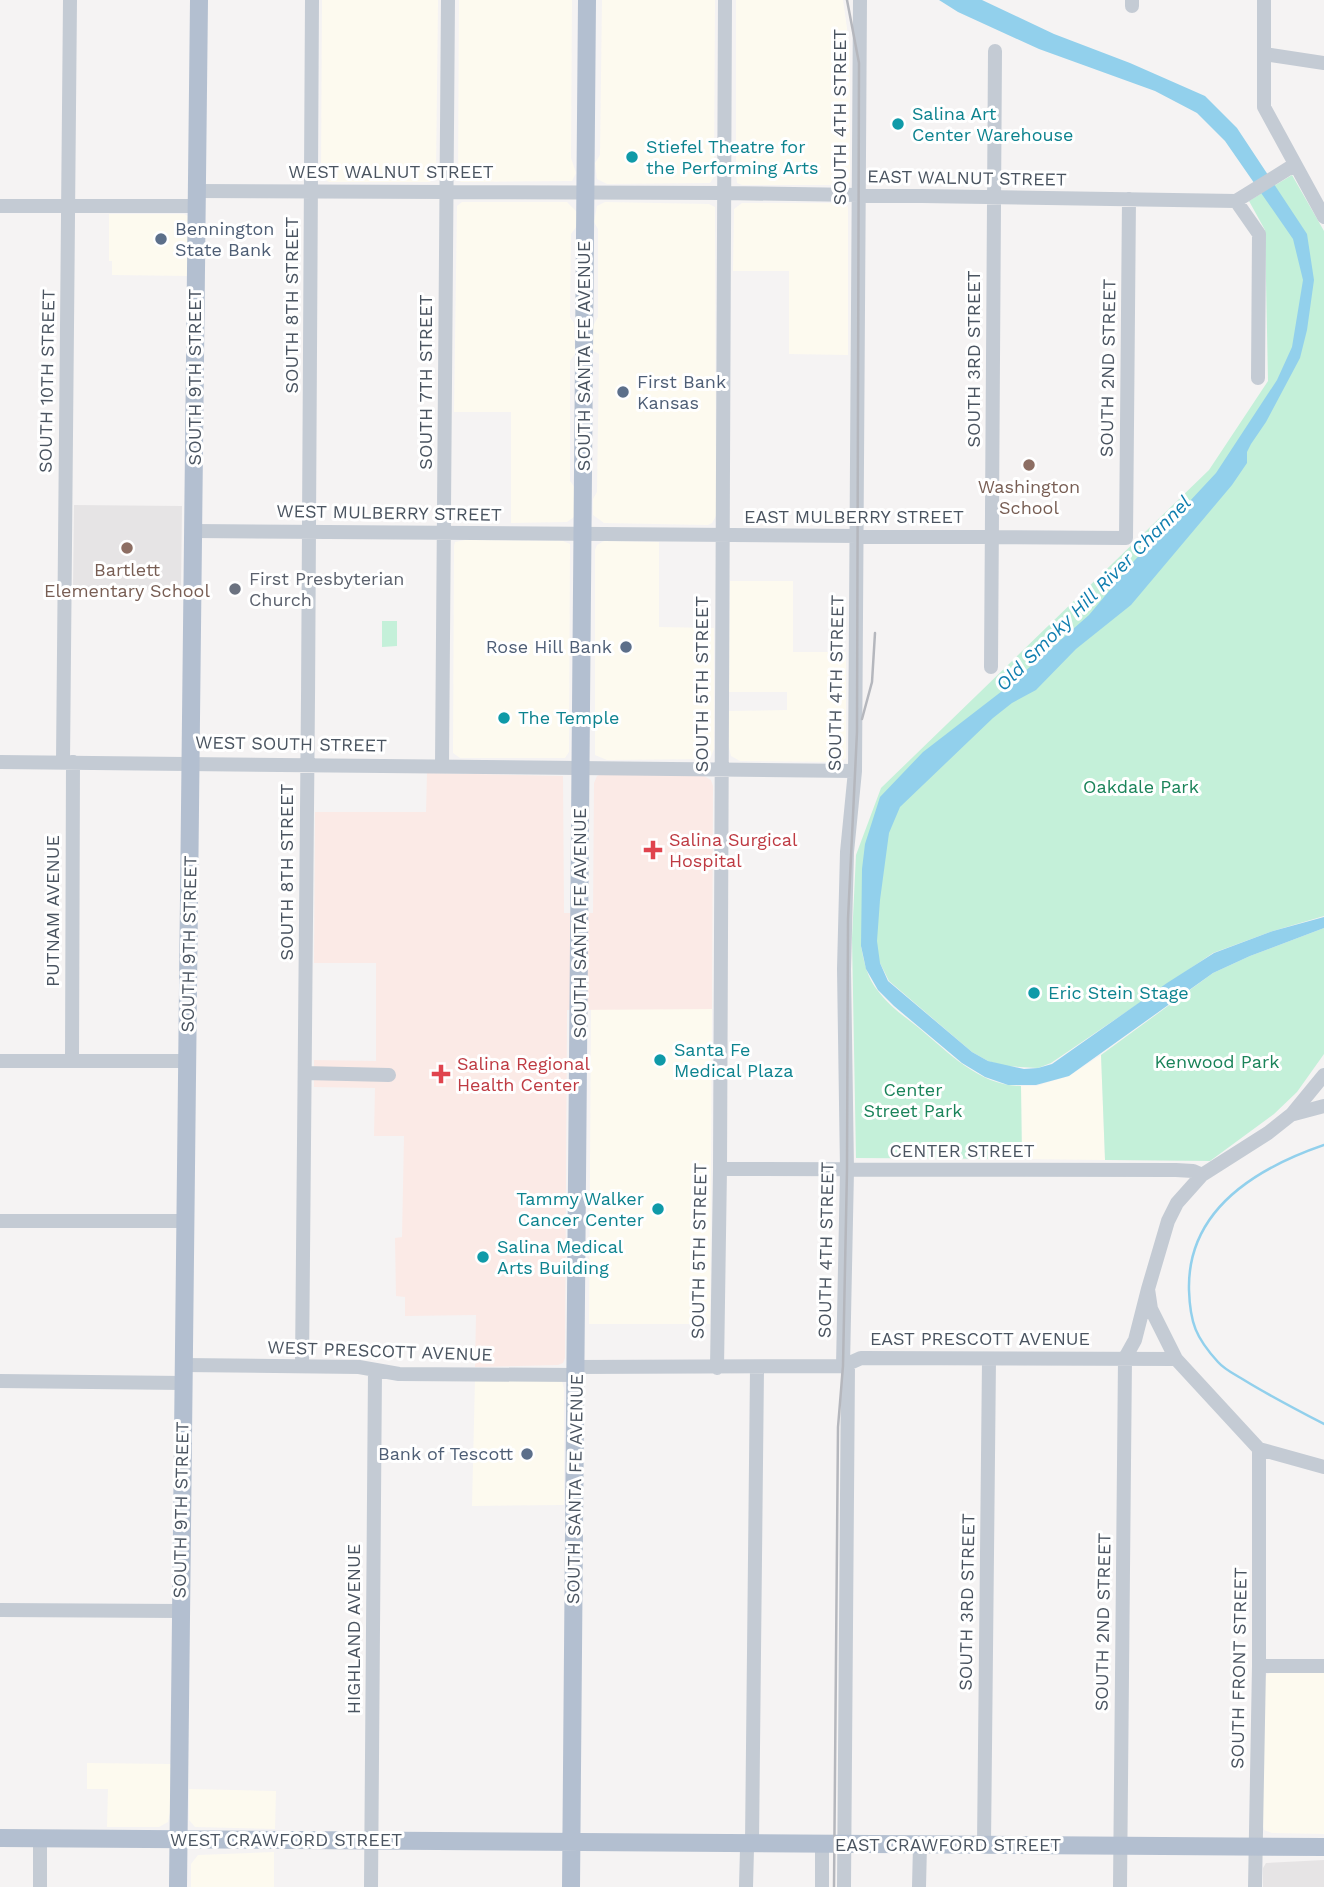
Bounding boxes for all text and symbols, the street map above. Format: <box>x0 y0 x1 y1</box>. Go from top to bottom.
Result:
street label: SOUTH 4TH STREET <box>829 29 850 205</box>
place label: Salina Art Center Warehouse <box>912 103 1073 145</box>
marker: Salina Art Center Warehouse <box>890 116 906 132</box>
place label: Stiefel Theatre for the Performing Arts <box>646 136 819 178</box>
marker: Stiefel Theatre for the Performing Arts <box>624 149 640 165</box>
street label: WEST WALNUT STREET <box>288 161 494 182</box>
street label: EAST WALNUT STREET <box>867 165 1067 190</box>
street label: SOUTH 8TH STREET <box>281 216 302 393</box>
place label: Bennington State Bank <box>175 218 274 260</box>
marker: Bennington State Bank <box>153 231 169 247</box>
street label: SOUTH SANTA FE AVENUE <box>573 241 594 471</box>
street label: SOUTH 3RD STREET <box>963 270 984 448</box>
street label: SOUTH 2ND STREET <box>1095 278 1120 457</box>
street label: SOUTH 9TH STREET <box>184 288 205 465</box>
street label: SOUTH 10TH STREET <box>34 289 59 473</box>
street label: SOUTH 7TH STREET <box>415 294 436 470</box>
place label: First Bank Kansas <box>637 371 726 413</box>
marker: First Bank Kansas <box>615 384 631 400</box>
marker: Washington School <box>1021 457 1037 473</box>
place label: Washington School <box>978 476 1080 518</box>
water label: Old Smoky Hill River Channel <box>991 491 1196 696</box>
street label: WEST MULBERRY STREET <box>276 500 502 525</box>
street label: EAST MULBERRY STREET <box>744 506 964 527</box>
marker: Bartlett Elementary School <box>119 540 135 556</box>
place label: Bartlett Elementary School <box>44 559 210 601</box>
place label: First Presbyterian Church <box>249 568 405 610</box>
marker: First Presbyterian Church <box>227 581 243 597</box>
street label: SOUTH 4TH STREET <box>823 594 848 771</box>
street label: SOUTH 5TH STREET <box>691 596 712 772</box>
place label: Rose Hill Bank <box>486 636 612 657</box>
marker: Rose Hill Bank <box>618 639 634 655</box>
place label: The Temple <box>518 707 619 728</box>
marker: The Temple <box>496 710 512 726</box>
street label: WEST SOUTH STREET <box>195 731 387 756</box>
park label: Oakdale Park <box>1083 776 1199 797</box>
street label: SOUTH 8TH STREET <box>276 783 297 960</box>
street label: SOUTH SANTA FE AVENUE <box>569 808 590 1038</box>
place label: Salina Surgical Hospital <box>669 829 798 871</box>
street label: PUTNAM AVENUE <box>42 835 63 987</box>
marker: Salina Surgical Hospital <box>643 840 663 860</box>
street label: SOUTH 9TH STREET <box>176 855 201 1033</box>
place label: Eric Stein Stage <box>1048 982 1189 1003</box>
marker: Eric Stein Stage <box>1026 985 1042 1001</box>
place label: Santa Fe Medical Plaza <box>674 1039 793 1081</box>
park label: Kenwood Park <box>1155 1051 1279 1072</box>
marker: Santa Fe Medical Plaza <box>652 1052 668 1068</box>
place label: Salina Regional Health Center <box>457 1053 590 1095</box>
marker: Salina Regional Health Center <box>431 1064 451 1084</box>
park label: Center Street Park <box>863 1079 963 1121</box>
street label: CENTER STREET <box>889 1140 1035 1161</box>
street label: SOUTH 4TH STREET <box>813 1161 838 1338</box>
street label: SOUTH 5TH STREET <box>686 1163 711 1339</box>
place label: Tammy Walker Cancer Center <box>516 1188 644 1230</box>
marker: Tammy Walker Cancer Center <box>650 1201 666 1217</box>
place label: Salina Medical Arts Building <box>497 1236 624 1278</box>
marker: Salina Medical Arts Building <box>475 1249 491 1265</box>
street label: EAST PRESCOTT AVENUE <box>870 1328 1090 1349</box>
street label: WEST PRESCOTT AVENUE <box>267 1336 493 1365</box>
street label: SOUTH SANTA FE AVENUE <box>562 1374 587 1604</box>
street label: SOUTH 9TH STREET <box>168 1421 193 1599</box>
place label: Bank of Tescott <box>378 1443 513 1464</box>
marker: Bank of Tescott <box>519 1446 535 1462</box>
street label: SOUTH 3RD STREET <box>954 1513 979 1691</box>
street label: SOUTH 2ND STREET <box>1090 1532 1115 1711</box>
street label: HIGHLAND AVENUE <box>343 1544 364 1714</box>
street label: SOUTH FRONT STREET <box>1226 1567 1251 1769</box>
street label: WEST CRAWFORD STREET <box>170 1829 402 1850</box>
street label: EAST CRAWFORD STREET <box>835 1834 1061 1855</box>

